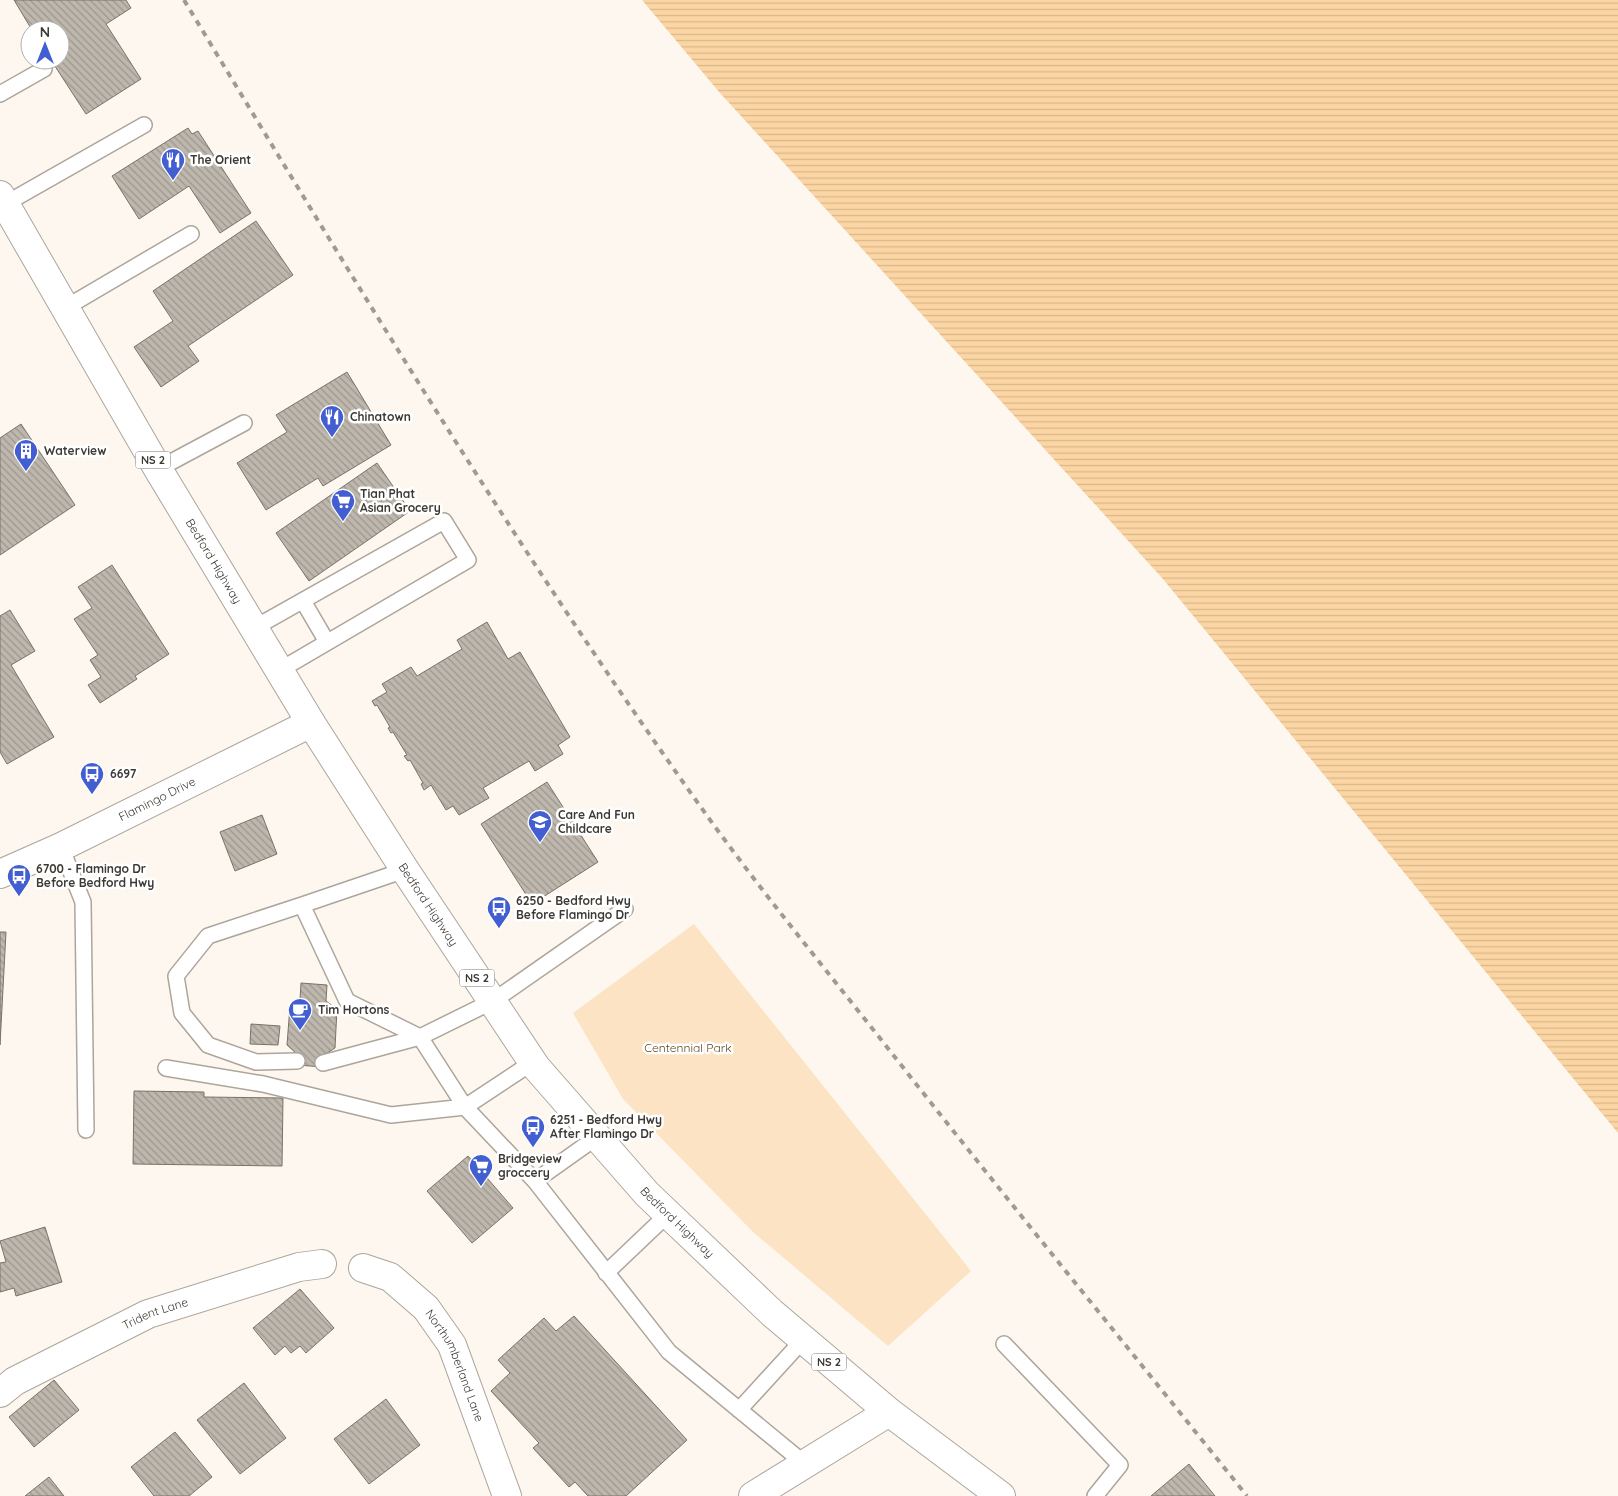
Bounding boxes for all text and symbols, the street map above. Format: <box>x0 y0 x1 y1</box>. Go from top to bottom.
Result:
north arrow <box>20 20 70 70</box>
text: N <box>40 23 50 41</box>
restaurant icon: The Orient <box>160 147 186 181</box>
place label: The Orient <box>190 152 251 167</box>
restaurant icon: Chinatown <box>319 404 345 438</box>
place label: Chinatown <box>350 409 411 424</box>
building icon: Waterview <box>13 438 39 472</box>
place label: Waterview <box>44 443 106 458</box>
road number: NS 2 <box>136 452 170 468</box>
place label: Tian Phat Asian Grocery <box>360 486 441 515</box>
supermarket icon: Tian Phat Asian Grocery <box>330 488 356 522</box>
street label: Bedford Highway <box>183 516 245 606</box>
bus stop icon: 6697 <box>79 761 105 795</box>
place label: 6697 <box>110 766 137 781</box>
street label: Flamingo Drive <box>116 773 198 824</box>
place label: Care And Fun Childcare <box>558 807 635 836</box>
school or university icon: Care And Fun Childcare <box>527 809 553 843</box>
street label: Bedford Highway <box>396 860 462 949</box>
place label: 6700 - Flamingo Dr Before Bedford Hwy <box>36 861 154 890</box>
bus stop icon: 6700 - Flamingo Dr Before Bedford Hwy <box>6 863 32 897</box>
place label: 6250 - Bedford Hwy Before Flamingo Dr <box>516 893 631 922</box>
bus stop icon: 6250 - Bedford Hwy Before Flamingo Dr <box>486 895 512 929</box>
road number: NS 2 <box>460 970 494 986</box>
cafe icon: Tim Hortons <box>287 997 313 1031</box>
place label: Tim Hortons <box>318 1002 390 1017</box>
park label: Centennial Park <box>644 1040 732 1055</box>
place label: 6251 - Bedford Hwy After Flamingo Dr <box>550 1112 662 1141</box>
bus stop icon: 6251 - Bedford Hwy After Flamingo Dr <box>520 1114 546 1148</box>
place label: Bridgeview groccery <box>498 1151 562 1180</box>
supermarket icon: Bridgeview groccery <box>468 1153 494 1187</box>
street label: Bedford Highway <box>637 1184 718 1261</box>
street label: Trident Lane <box>120 1294 190 1333</box>
street label: Northumberland Lane <box>422 1306 487 1424</box>
road number: NS 2 <box>812 1354 846 1370</box>

